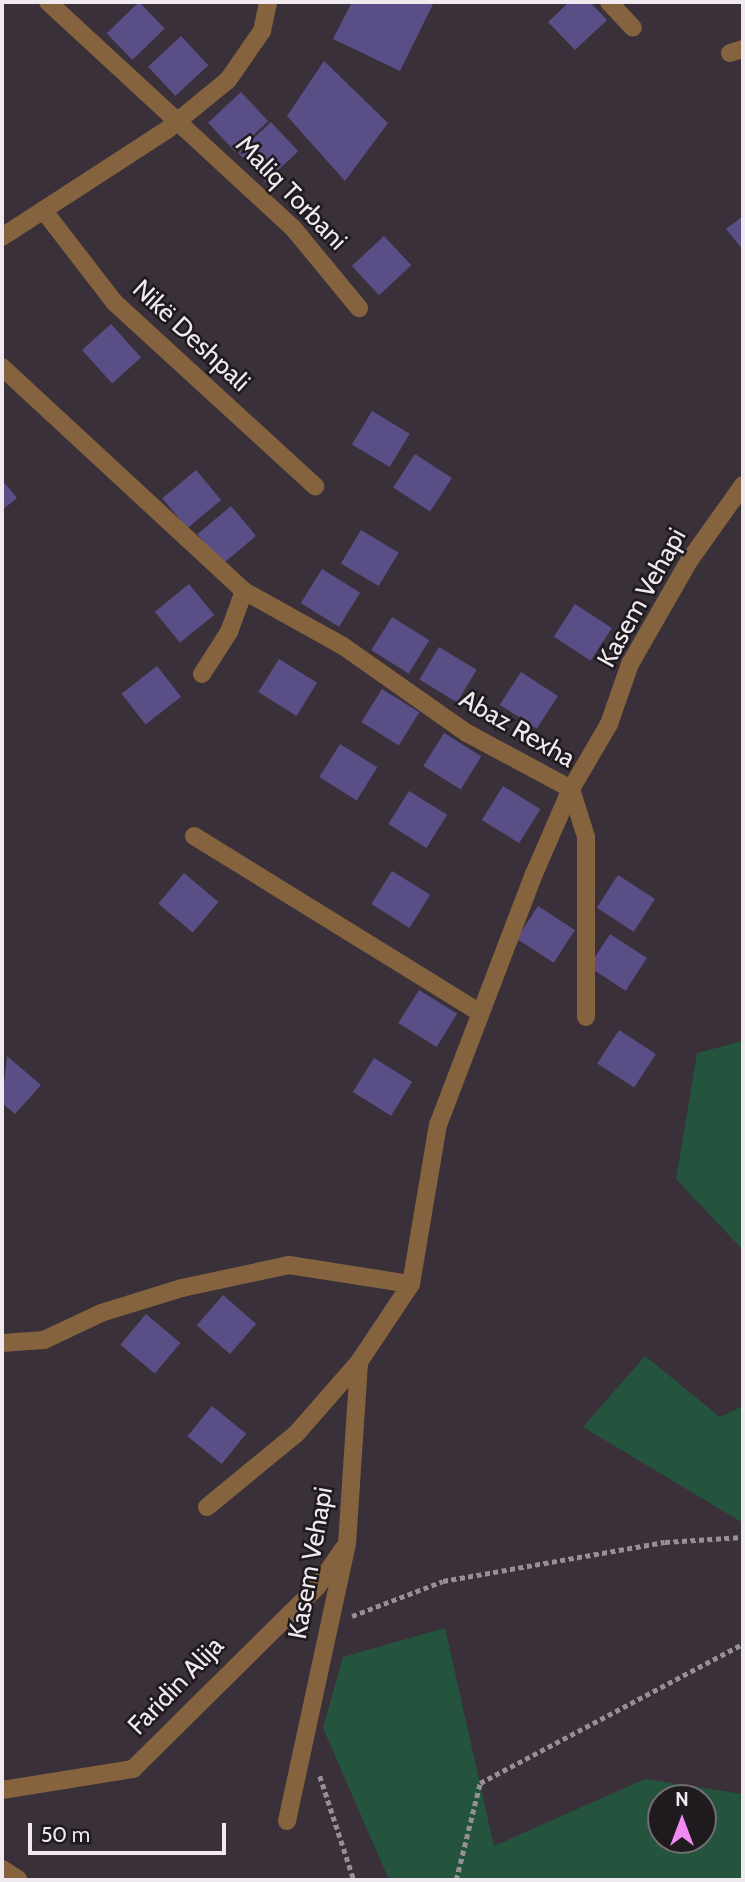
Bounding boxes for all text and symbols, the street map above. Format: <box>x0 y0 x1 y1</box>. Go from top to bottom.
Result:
street label: Maliq Torbani <box>229 129 353 257</box>
street label: Nikë Deshpali <box>126 274 256 398</box>
street label: Kasem Vehapi <box>591 523 693 673</box>
street label: Abaz Rexha <box>454 683 580 775</box>
street label: Kasem Vehapi <box>282 1484 340 1642</box>
street label: Faridin Alija <box>122 1631 230 1741</box>
north arrow <box>647 1784 717 1854</box>
text: N <box>675 1788 689 1811</box>
scale bar <box>32 1808 229 1852</box>
text: 50 m <box>41 1822 90 1847</box>

